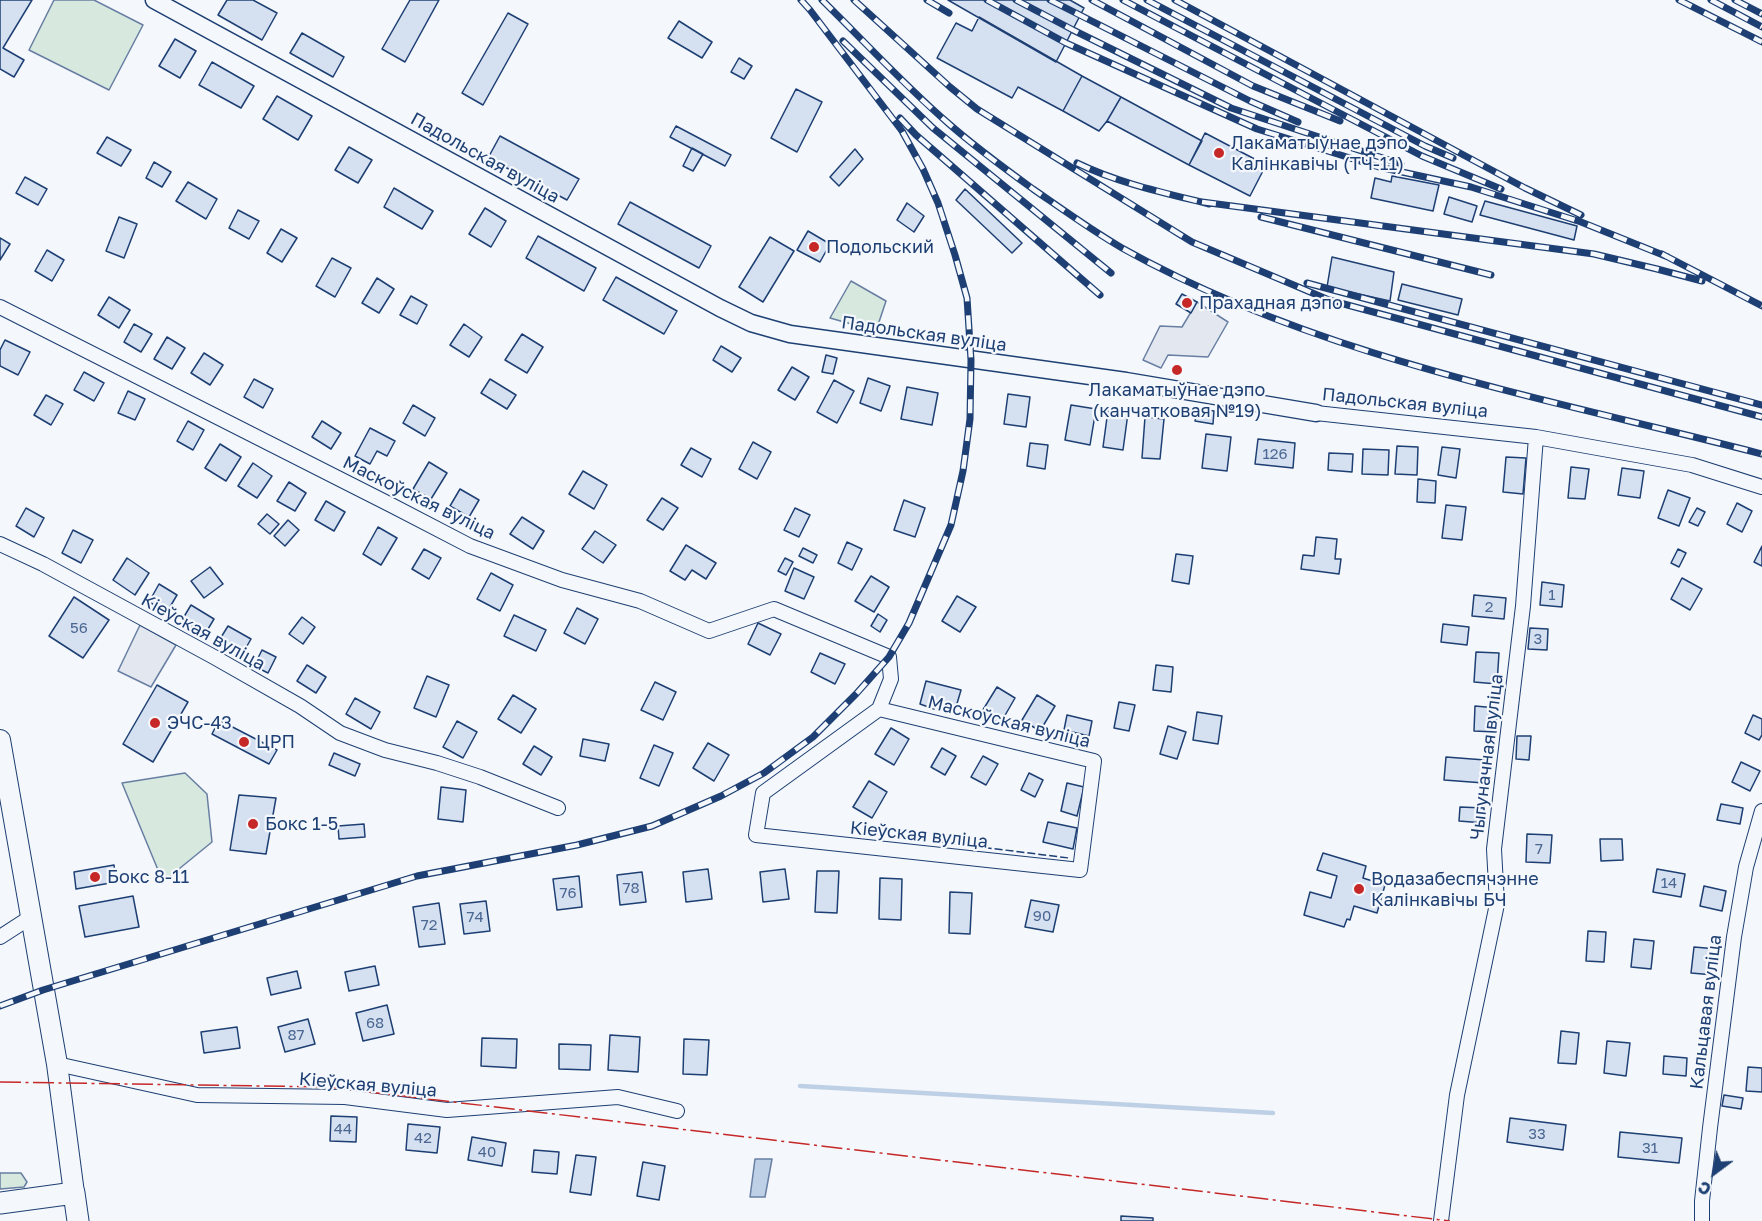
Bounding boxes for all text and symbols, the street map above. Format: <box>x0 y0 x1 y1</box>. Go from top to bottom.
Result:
street label: Падольская вуліца <box>407 108 563 208</box>
place label: Лакаматыўнае дэпо Калінкавічы (ТЧ-11) <box>1231 132 1408 174</box>
marker: Лакаматыўнае дэпо Калінкавічы (ТЧ-11) <box>1212 146 1226 160</box>
place label: Подольский <box>826 236 934 258</box>
marker: Подольский <box>807 240 821 254</box>
place label: Прахадная дэпо <box>1199 292 1343 314</box>
marker: Прахадная дэпо <box>1180 296 1194 310</box>
street label: Падольская вуліца <box>840 312 1008 356</box>
marker: Лакаматыўнае дэпо (канчатковая №19) <box>1170 363 1184 377</box>
place label: Лакаматыўнае дэпо (канчатковая №19) <box>1089 379 1265 422</box>
street label: Падольская вуліца <box>1321 384 1489 422</box>
house number: 126 <box>1262 445 1288 463</box>
street label: Маскоўская вуліца <box>339 452 499 544</box>
house number: 1 <box>1548 586 1556 604</box>
street label: Кіеўская вуліца <box>137 589 269 675</box>
house number: 2 <box>1485 598 1493 616</box>
house number: 56 <box>70 619 88 637</box>
house number: 3 <box>1534 630 1542 648</box>
street label: Чыгуначная вуліца <box>1466 673 1508 841</box>
street label: Маскоўская вуліца <box>925 691 1093 753</box>
place label: ЭЧС-43 <box>167 712 232 734</box>
marker: ЭЧС-43 <box>148 716 162 730</box>
place label: ЦРП <box>256 731 295 753</box>
marker: ЦРП <box>237 735 251 749</box>
place label: Бокс 1-5 <box>265 813 338 835</box>
marker: Бокс 1-5 <box>246 817 260 831</box>
street label: Кіеўская вуліца <box>849 817 989 853</box>
house number: 7 <box>1535 840 1543 858</box>
place label: Бокс 8-11 <box>107 866 189 888</box>
place label: Водазабеспячэнне Калінкавічы БЧ <box>1371 868 1539 910</box>
marker: Бокс 8-11 <box>88 870 102 884</box>
house number: 14 <box>1661 874 1677 892</box>
house number: 78 <box>622 879 640 897</box>
marker: Водазабеспячэнне Калінкавічы БЧ <box>1352 882 1366 896</box>
house number: 76 <box>559 884 577 902</box>
house number: 90 <box>1033 907 1051 925</box>
house number: 74 <box>466 908 484 926</box>
house number: 72 <box>421 916 437 934</box>
street label: Кальцавая вуліца <box>1686 933 1726 1091</box>
house number: 68 <box>366 1014 384 1032</box>
house number: 87 <box>287 1026 305 1044</box>
street label: Кіеўская вуліца <box>298 1068 438 1102</box>
house number: 44 <box>334 1120 352 1138</box>
house number: 33 <box>1528 1125 1546 1143</box>
house number: 42 <box>414 1129 432 1147</box>
house number: 31 <box>1642 1139 1658 1157</box>
house number: 40 <box>478 1143 496 1161</box>
north arrow <box>1684 1143 1744 1203</box>
text: С <box>1694 1177 1715 1200</box>

